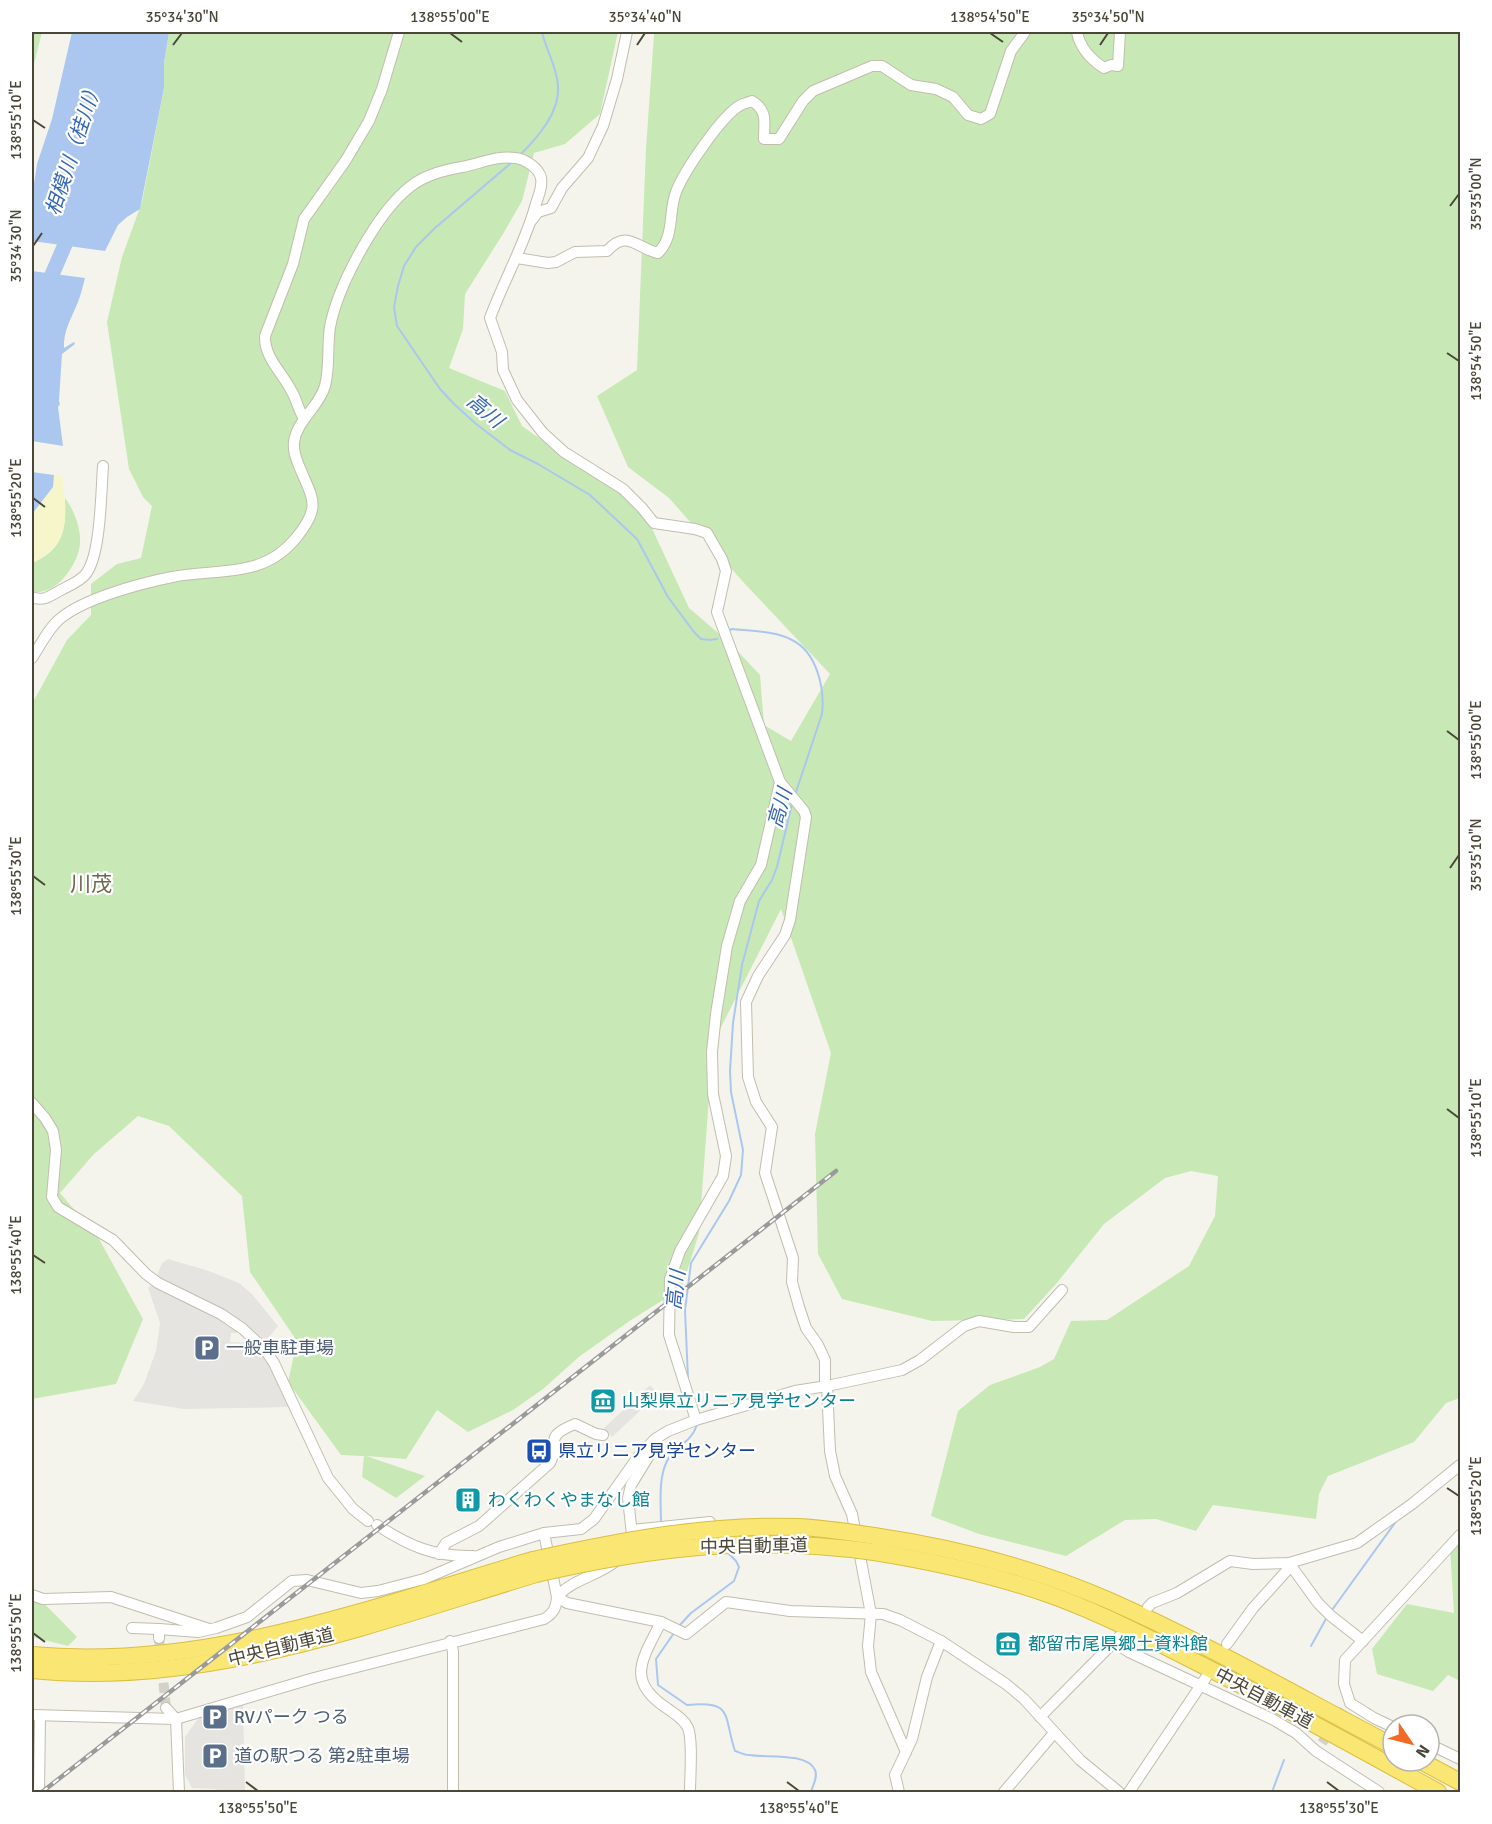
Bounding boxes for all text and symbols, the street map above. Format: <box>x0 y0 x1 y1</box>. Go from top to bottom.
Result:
text: 35°34'30"N <box>145 8 219 26</box>
text: 138°55'00"E <box>410 8 490 26</box>
text: 35°34'40"N <box>608 8 682 26</box>
text: 138°54'50"E <box>950 8 1030 26</box>
text: 35°34'50"N <box>1071 8 1145 26</box>
water label: 相模川（桂川） <box>40 78 108 218</box>
text: 138°55'10"E <box>7 80 25 160</box>
text: 35°35'00"N <box>1467 157 1485 231</box>
text: 35°34'30"N <box>7 209 25 283</box>
text: 138°54'50"E <box>1467 321 1485 401</box>
water label: 高川 <box>462 389 510 435</box>
text: 138°55'20"E <box>7 458 25 538</box>
text: 138°55'00"E <box>1467 700 1485 780</box>
water label: 高川 <box>762 783 798 831</box>
text: 35°35'10"N <box>1467 818 1485 892</box>
text: 138°55'30"E <box>7 836 25 916</box>
district label: 川茂 <box>70 871 112 897</box>
text: 138°55'10"E <box>1467 1078 1485 1158</box>
text: 138°55'40"E <box>7 1215 25 1295</box>
water label: 高川 <box>661 1267 691 1311</box>
parking icon: 一般車駐車場 <box>192 1333 222 1363</box>
place label: 一般車駐車場 <box>226 1337 334 1359</box>
museum icon: 山梨県立リニア見学センター <box>588 1386 618 1416</box>
place label: 山梨県立リニア見学センター <box>622 1390 856 1412</box>
bus stop icon: 県立リニア見学センター <box>524 1436 554 1466</box>
place label: 県立リニア見学センター <box>558 1440 756 1462</box>
text: 138°55'20"E <box>1467 1456 1485 1536</box>
building icon: わくわくやまなし館 <box>453 1485 483 1515</box>
place label: わくわくやまなし館 <box>488 1489 650 1511</box>
street label: 中央自動車道 <box>700 1534 808 1558</box>
text: 138°55'50"E <box>7 1593 25 1673</box>
street label: 中央自動車道 <box>226 1623 336 1671</box>
museum icon: 都留市尾県郷土資料館 <box>993 1629 1023 1659</box>
place label: 都留市尾県郷土資料館 <box>1028 1633 1208 1655</box>
street label: 中央自動車道 <box>1211 1663 1317 1733</box>
parking icon: RVパーク つる <box>200 1702 230 1732</box>
place label: RVパーク つる <box>234 1706 349 1728</box>
north arrow <box>1381 1713 1441 1773</box>
parking icon: 道の駅つる 第2駐車場 <box>200 1741 230 1771</box>
text: N <box>1411 1741 1434 1761</box>
place label: 道の駅つる 第2駐車場 <box>234 1745 410 1767</box>
text: 138°55'50"E <box>218 1799 298 1817</box>
text: 138°55'40"E <box>759 1799 839 1817</box>
text: 138°55'30"E <box>1299 1799 1379 1817</box>

